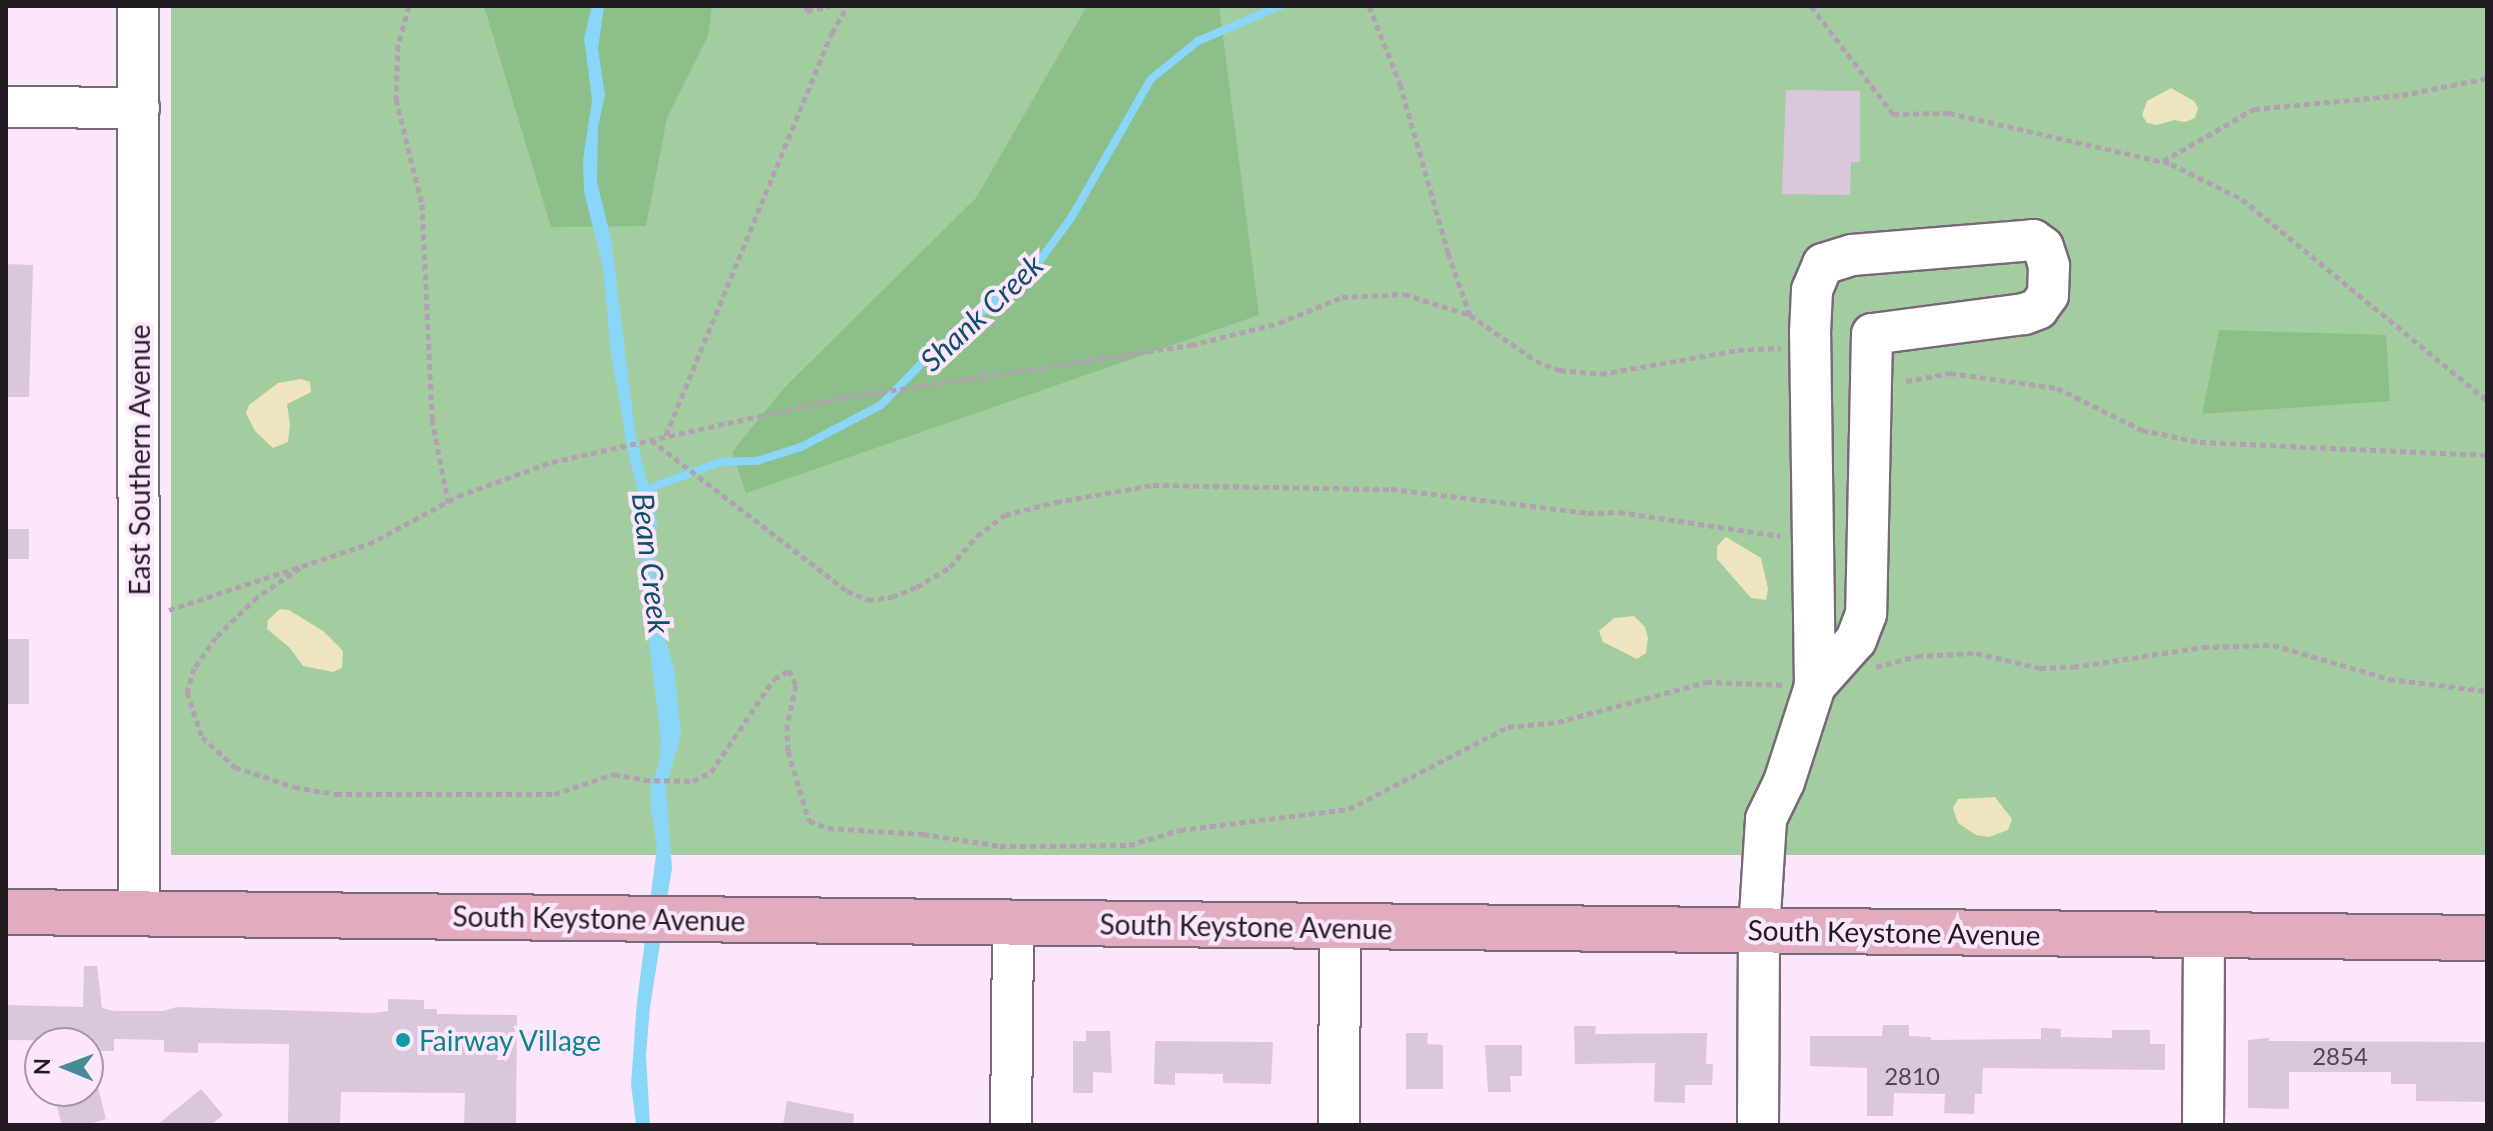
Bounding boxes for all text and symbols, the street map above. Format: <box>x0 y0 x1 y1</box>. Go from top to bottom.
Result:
water label: Shank Creek <box>912 246 1050 378</box>
street label: East Southern Avenue <box>122 324 156 596</box>
water label: Bean Creek <box>626 491 678 635</box>
street label: South Keystone Avenue <box>452 899 746 937</box>
street label: South Keystone Avenue <box>1099 907 1393 945</box>
street label: South Keystone Avenue <box>1747 913 2041 951</box>
place label: Fairway Village <box>419 1023 603 1057</box>
north arrow <box>24 1027 104 1107</box>
marker: Fairway Village <box>394 1031 412 1049</box>
house number: 2854 <box>2312 1042 2368 1070</box>
text: N <box>28 1058 55 1075</box>
house number: 2810 <box>1884 1062 1940 1090</box>

